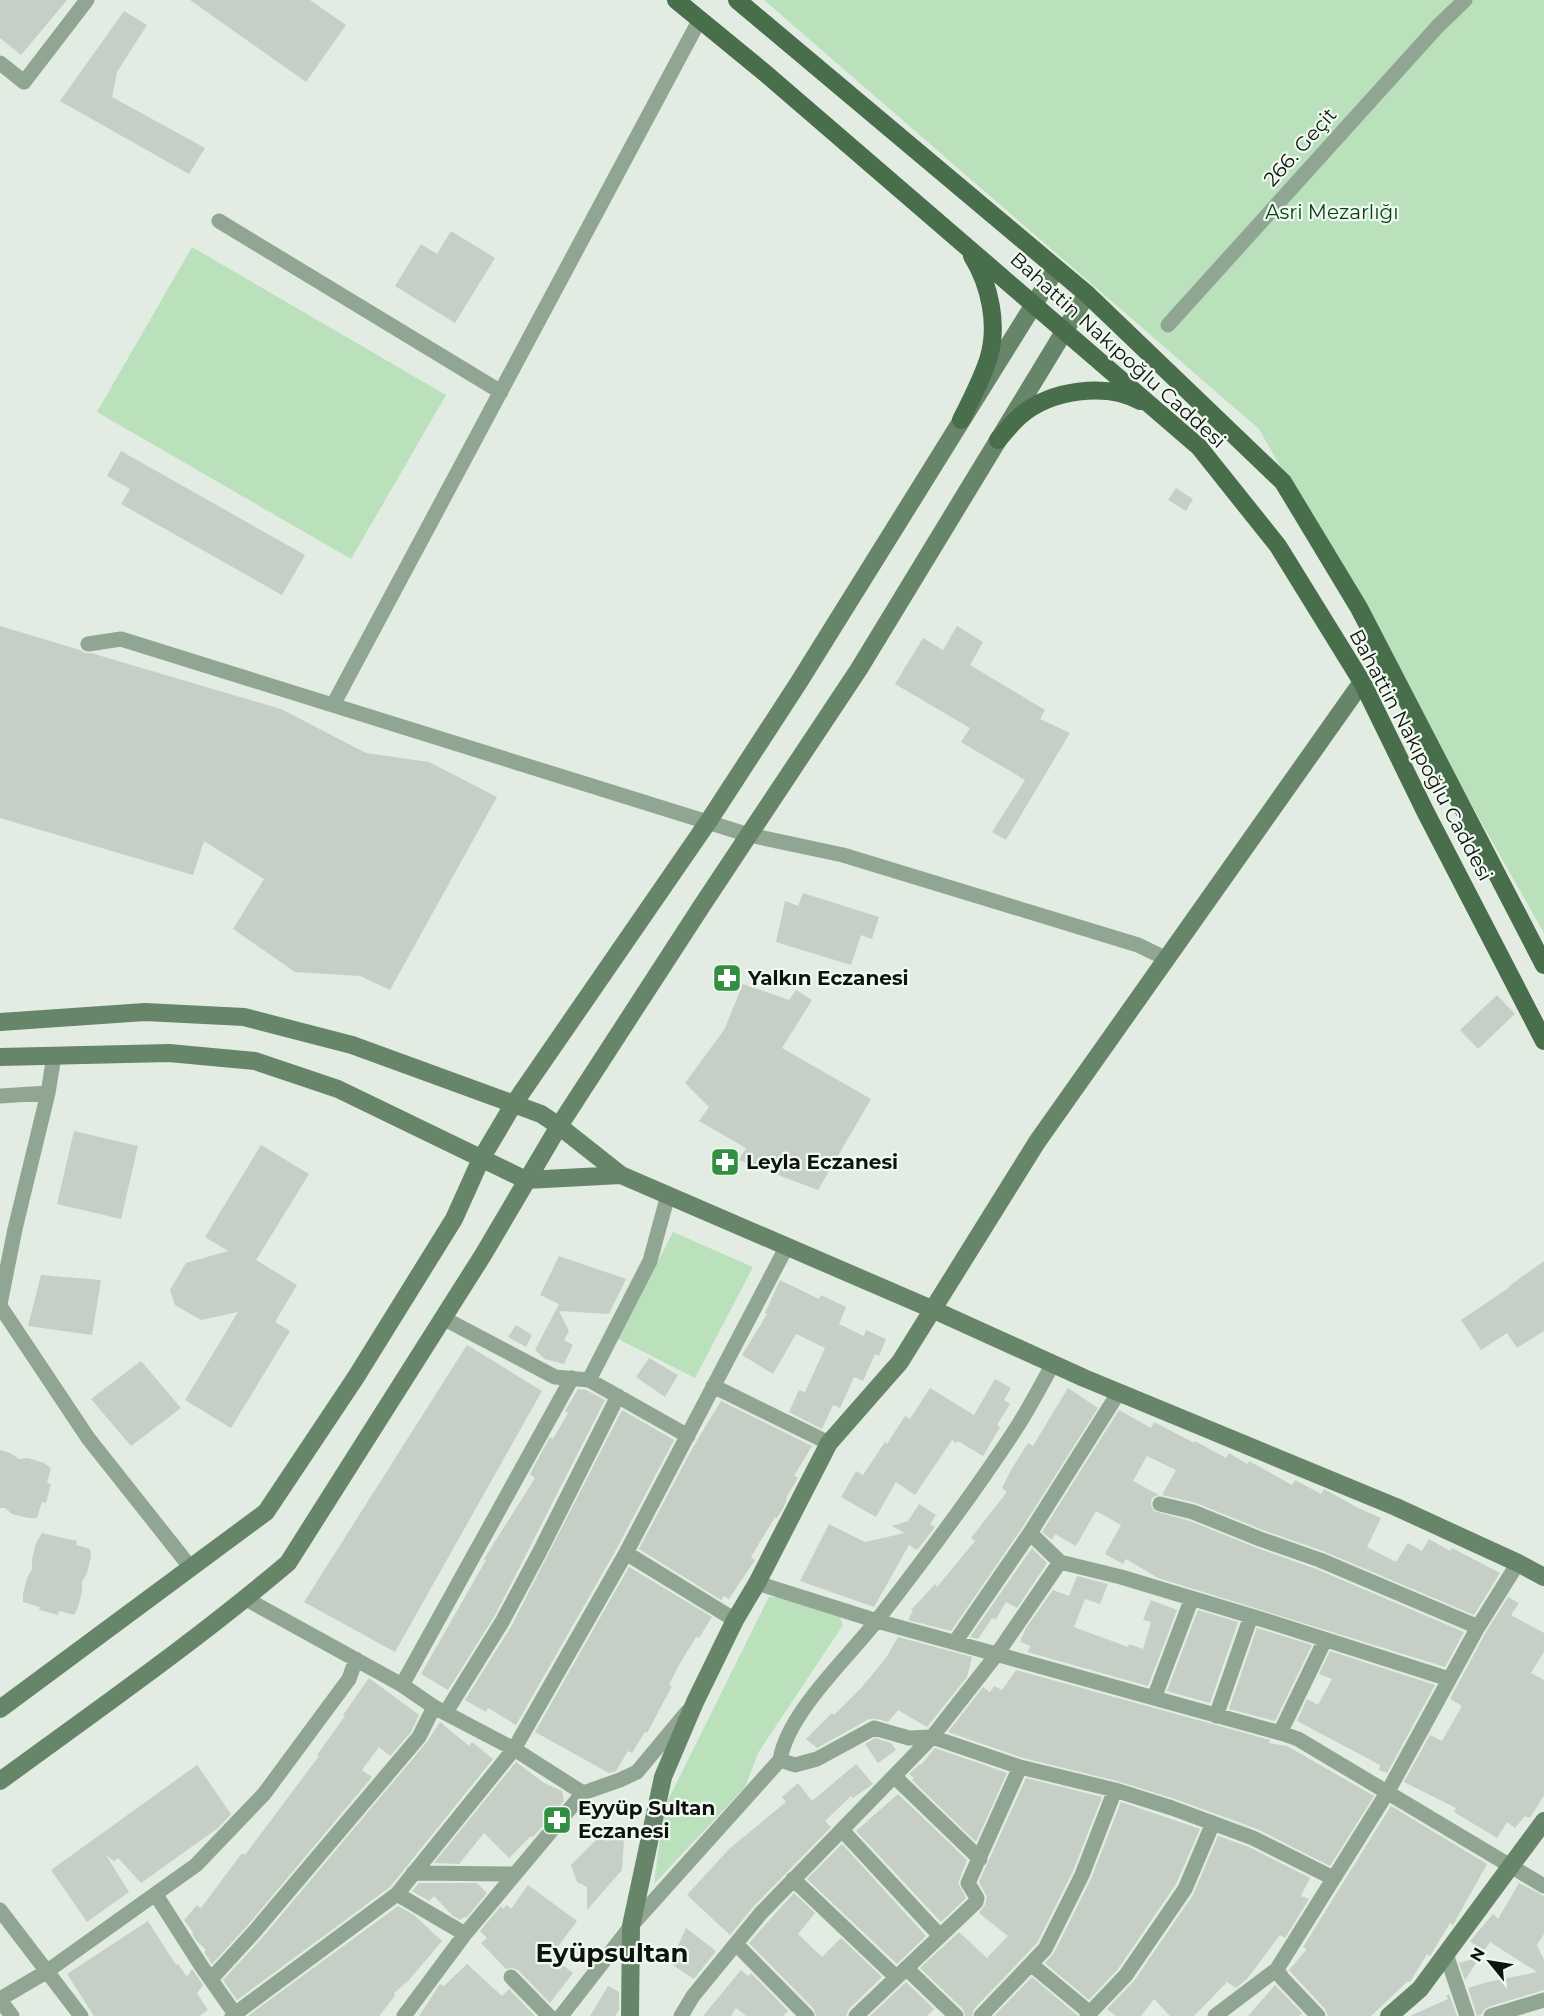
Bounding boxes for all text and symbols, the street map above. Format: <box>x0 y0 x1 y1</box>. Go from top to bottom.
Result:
street label: 266. Geçit <box>1259 103 1341 191</box>
park label: Asri Mezarlığı <box>1265 200 1399 224</box>
street label: Bahattin Nakıpoğlu Caddesi <box>1005 247 1231 453</box>
street label: Bahattin Nakıpoğlu Caddesi <box>1344 625 1498 885</box>
pharmacy icon: Yalkın Eczanesi <box>711 962 743 994</box>
place label: Yalkın Eczanesi <box>747 966 909 990</box>
pharmacy icon: Leyla Eczanesi <box>709 1146 741 1178</box>
place label: Leyla Eczanesi <box>746 1150 898 1174</box>
place label: Eyyüp Sultan Eczanesi <box>578 1796 715 1843</box>
pharmacy icon: Eyyüp Sultan Eczanesi <box>541 1804 573 1836</box>
north arrow <box>1460 1932 1520 1992</box>
district label: Eyüpsultan <box>535 1937 689 1969</box>
text: N <box>1466 1944 1489 1965</box>

